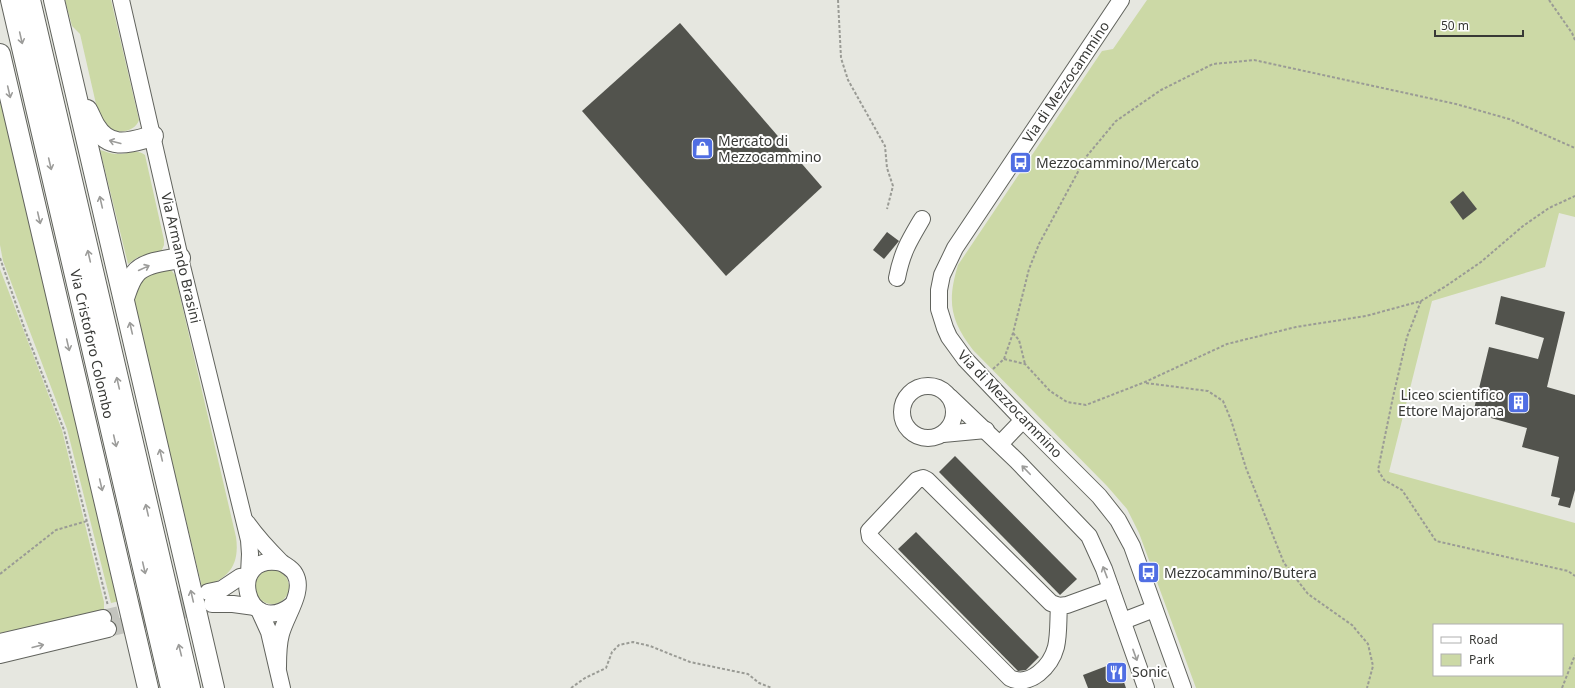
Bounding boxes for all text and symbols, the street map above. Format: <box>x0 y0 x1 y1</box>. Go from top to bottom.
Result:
scale bar <box>1435 12 1523 38</box>
street label: Via di Mezzocammino <box>1018 17 1113 146</box>
text: 50 m <box>1441 17 1469 34</box>
one-way arrow <box>17 31 25 44</box>
one-way arrow <box>6 85 13 98</box>
place label: Mercato di Mezzocammino <box>718 131 822 166</box>
shop icon: Mercato di Mezzocammino <box>689 136 715 162</box>
one-way arrow <box>109 137 122 145</box>
bus stop icon: Mezzocammino/Mercato <box>1007 150 1033 176</box>
place label: Mezzocammino/Mercato <box>1036 153 1199 172</box>
one-way arrow <box>47 158 55 171</box>
street label: Via Armando Brasini <box>157 191 206 325</box>
one-way arrow <box>97 196 105 209</box>
one-way arrow <box>35 211 43 224</box>
one-way arrow <box>85 250 92 263</box>
one-way arrow <box>138 264 150 271</box>
street label: Via Cristoforo Colombo <box>66 267 119 420</box>
one-way arrow <box>127 322 135 335</box>
one-way arrow <box>65 338 73 351</box>
street label: Via di Mezzocammino <box>954 346 1067 462</box>
one-way arrow <box>114 377 122 390</box>
place label: Liceo scientifico Ettore Majorana <box>1398 385 1504 420</box>
building icon: Liceo scientifico Ettore Majorana <box>1506 390 1532 416</box>
one-way arrow <box>111 434 119 447</box>
one-way arrow <box>156 449 164 462</box>
one-way arrow <box>1021 465 1031 475</box>
one-way arrow <box>98 478 106 491</box>
one-way arrow <box>143 504 151 517</box>
bus stop icon: Mezzocammino/Butera <box>1136 560 1162 586</box>
one-way arrow <box>141 561 148 574</box>
place label: Mezzocammino/Butera <box>1164 563 1317 582</box>
one-way arrow <box>1100 566 1108 578</box>
one-way arrow <box>187 589 195 602</box>
legend <box>1433 624 1563 676</box>
text: Road <box>1469 631 1498 648</box>
one-way arrow <box>31 642 44 649</box>
one-way arrow <box>175 644 183 657</box>
one-way arrow <box>1131 648 1139 660</box>
text: Park <box>1469 651 1495 668</box>
restaurant icon: Sonic <box>1103 659 1129 685</box>
place label: Sonic <box>1132 662 1167 681</box>

